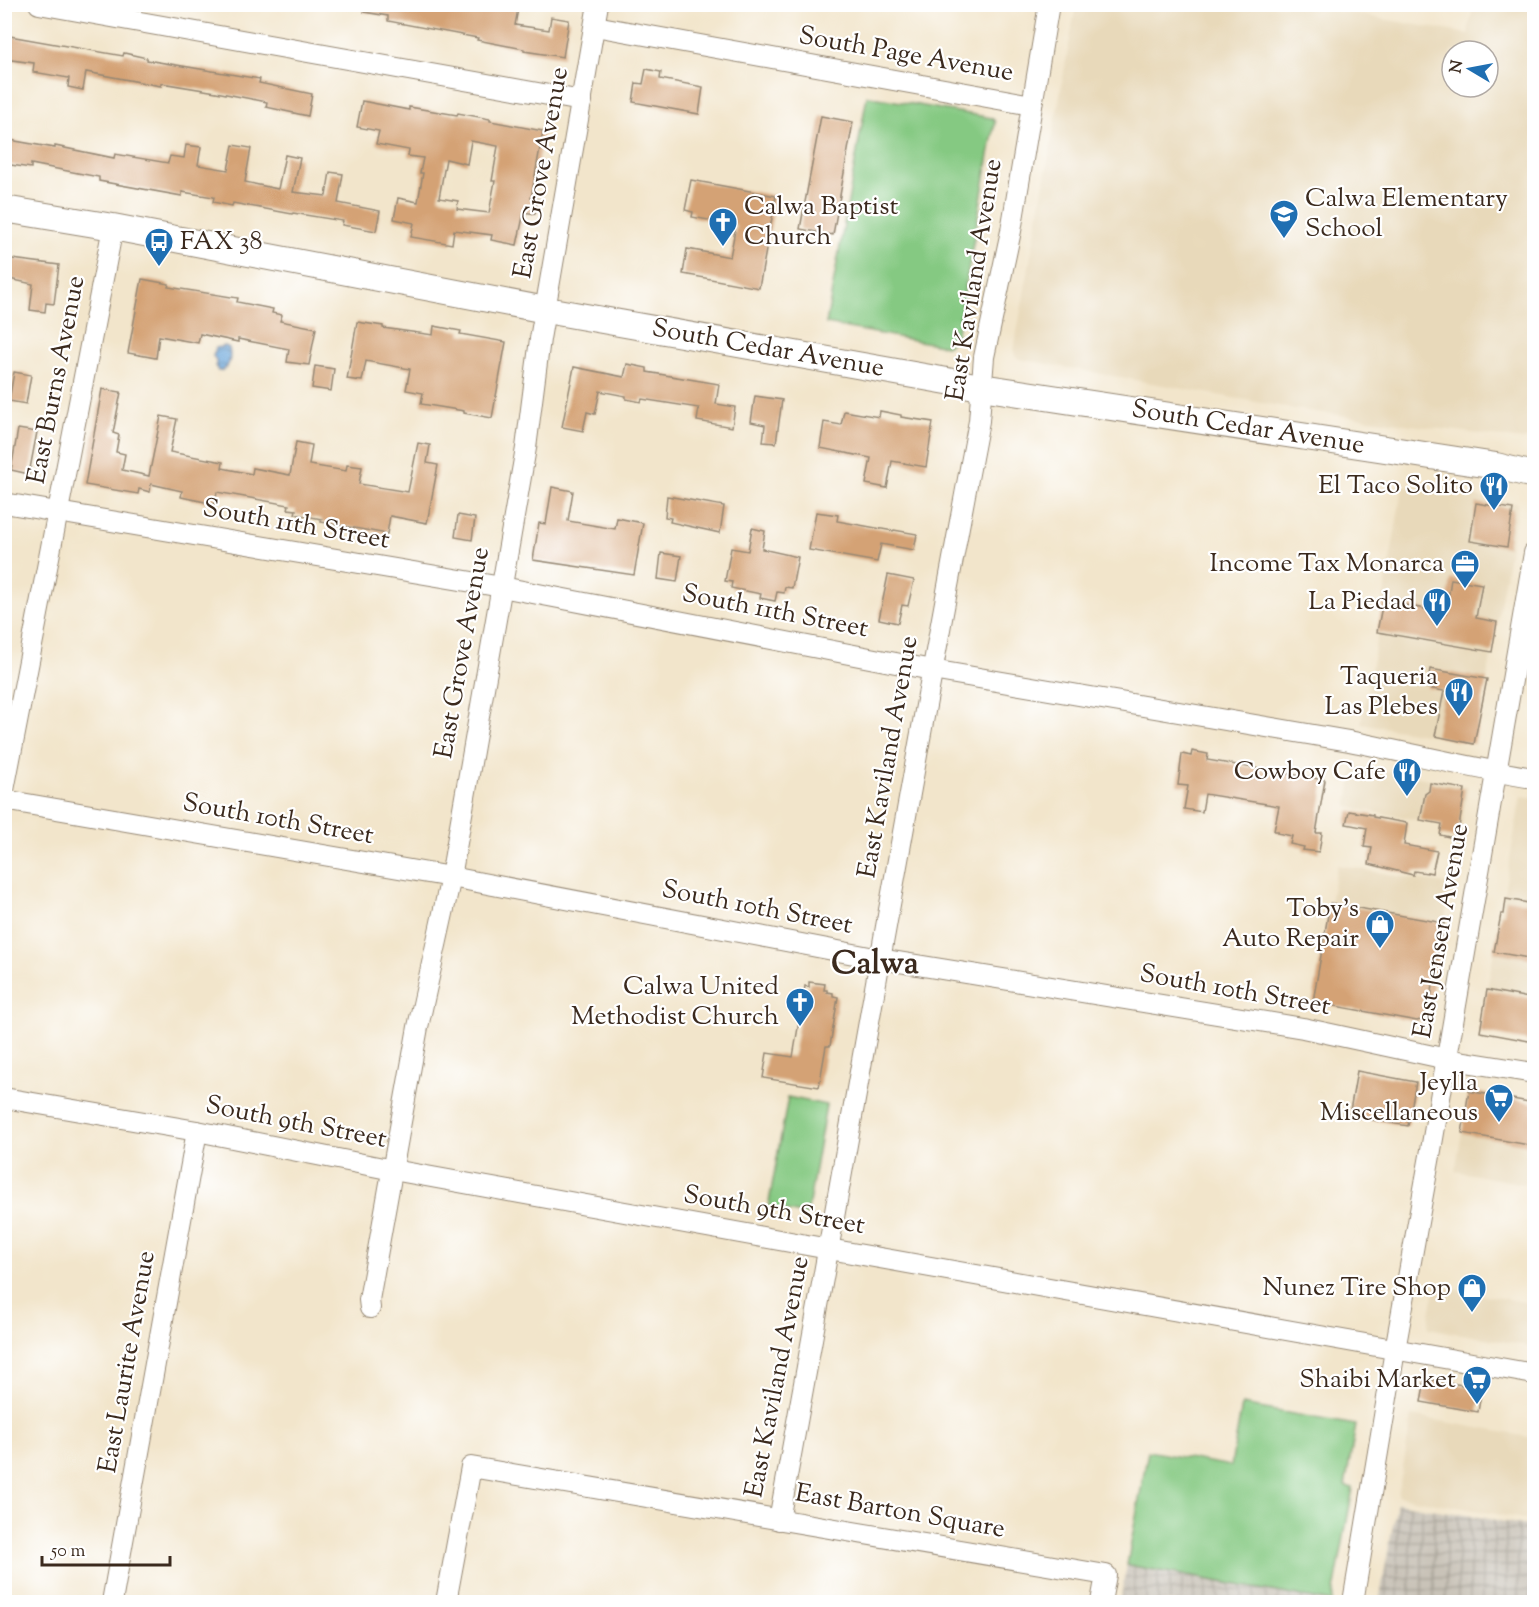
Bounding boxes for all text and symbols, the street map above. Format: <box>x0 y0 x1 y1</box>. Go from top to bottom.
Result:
street label: South Page Avenue <box>796 18 1016 92</box>
north arrow <box>1440 39 1500 99</box>
text: N <box>1445 58 1470 75</box>
street label: East Grove Avenue <box>505 64 579 282</box>
street label: East Kaviland Avenue <box>938 156 1012 404</box>
place label: Calwa Elementary School <box>1305 181 1508 248</box>
place label: Calwa Baptist Church <box>744 189 898 256</box>
school or university icon: Calwa Elementary School <box>1268 198 1300 240</box>
church icon: Calwa Baptist Church <box>707 206 739 248</box>
place label: FAX 38 <box>180 224 263 261</box>
bus stop icon: FAX 38 <box>143 226 175 268</box>
street label: East Burns Avenue <box>19 273 95 487</box>
street label: South Cedar Avenue <box>649 310 887 388</box>
street label: South Cedar Avenue <box>1129 391 1367 465</box>
place label: El Taco Solito <box>1318 468 1473 505</box>
restaurant icon: El Taco Solito <box>1478 470 1510 512</box>
street label: South 11th Street <box>200 490 392 560</box>
street label: East Grove Avenue <box>426 544 500 762</box>
place label: Income Tax Monarca <box>1210 546 1444 583</box>
office icon: Income Tax Monarca <box>1449 548 1481 590</box>
street label: South 11th Street <box>679 576 871 648</box>
place label: La Piedad <box>1308 584 1416 621</box>
restaurant icon: La Piedad <box>1421 586 1453 628</box>
street label: East Kaviland Avenue <box>849 633 929 881</box>
place label: Taqueria Las Plebes <box>1325 659 1438 726</box>
restaurant icon: Taqueria Las Plebes <box>1443 676 1475 718</box>
place label: Cowboy Cafe <box>1234 754 1386 791</box>
restaurant icon: Cowboy Cafe <box>1391 756 1423 798</box>
street label: South 10th Street <box>180 785 377 855</box>
street label: East Jensen Avenue <box>1405 821 1479 1041</box>
street label: South 10th Street <box>659 871 856 945</box>
place label: Toby's Auto Repair <box>1222 891 1359 958</box>
shop icon: Toby's Auto Repair <box>1364 908 1396 950</box>
district label: Calwa <box>831 942 919 988</box>
street label: South 10th Street <box>1137 956 1334 1026</box>
place label: Calwa United Methodist Church <box>571 969 779 1036</box>
church icon: Calwa United Methodist Church <box>784 986 816 1028</box>
place label: Jeylla Miscellaneous <box>1320 1065 1478 1132</box>
supermarket icon: Jeylla Miscellaneous <box>1483 1082 1515 1124</box>
street label: South 9th Street <box>202 1087 390 1159</box>
street label: South 9th Street <box>680 1177 868 1245</box>
street label: East Laurite Avenue <box>90 1248 166 1476</box>
street label: East Kaviland Avenue <box>736 1253 820 1501</box>
place label: Nunez Tire Shop <box>1262 1270 1451 1307</box>
shop icon: Nunez Tire Shop <box>1456 1272 1488 1314</box>
place label: Shaibi Market <box>1299 1362 1456 1399</box>
supermarket icon: Shaibi Market <box>1461 1364 1493 1406</box>
street label: East Barton Square <box>792 1475 1008 1549</box>
scale bar <box>42 1529 170 1567</box>
text: 50 m <box>50 1539 86 1565</box>

